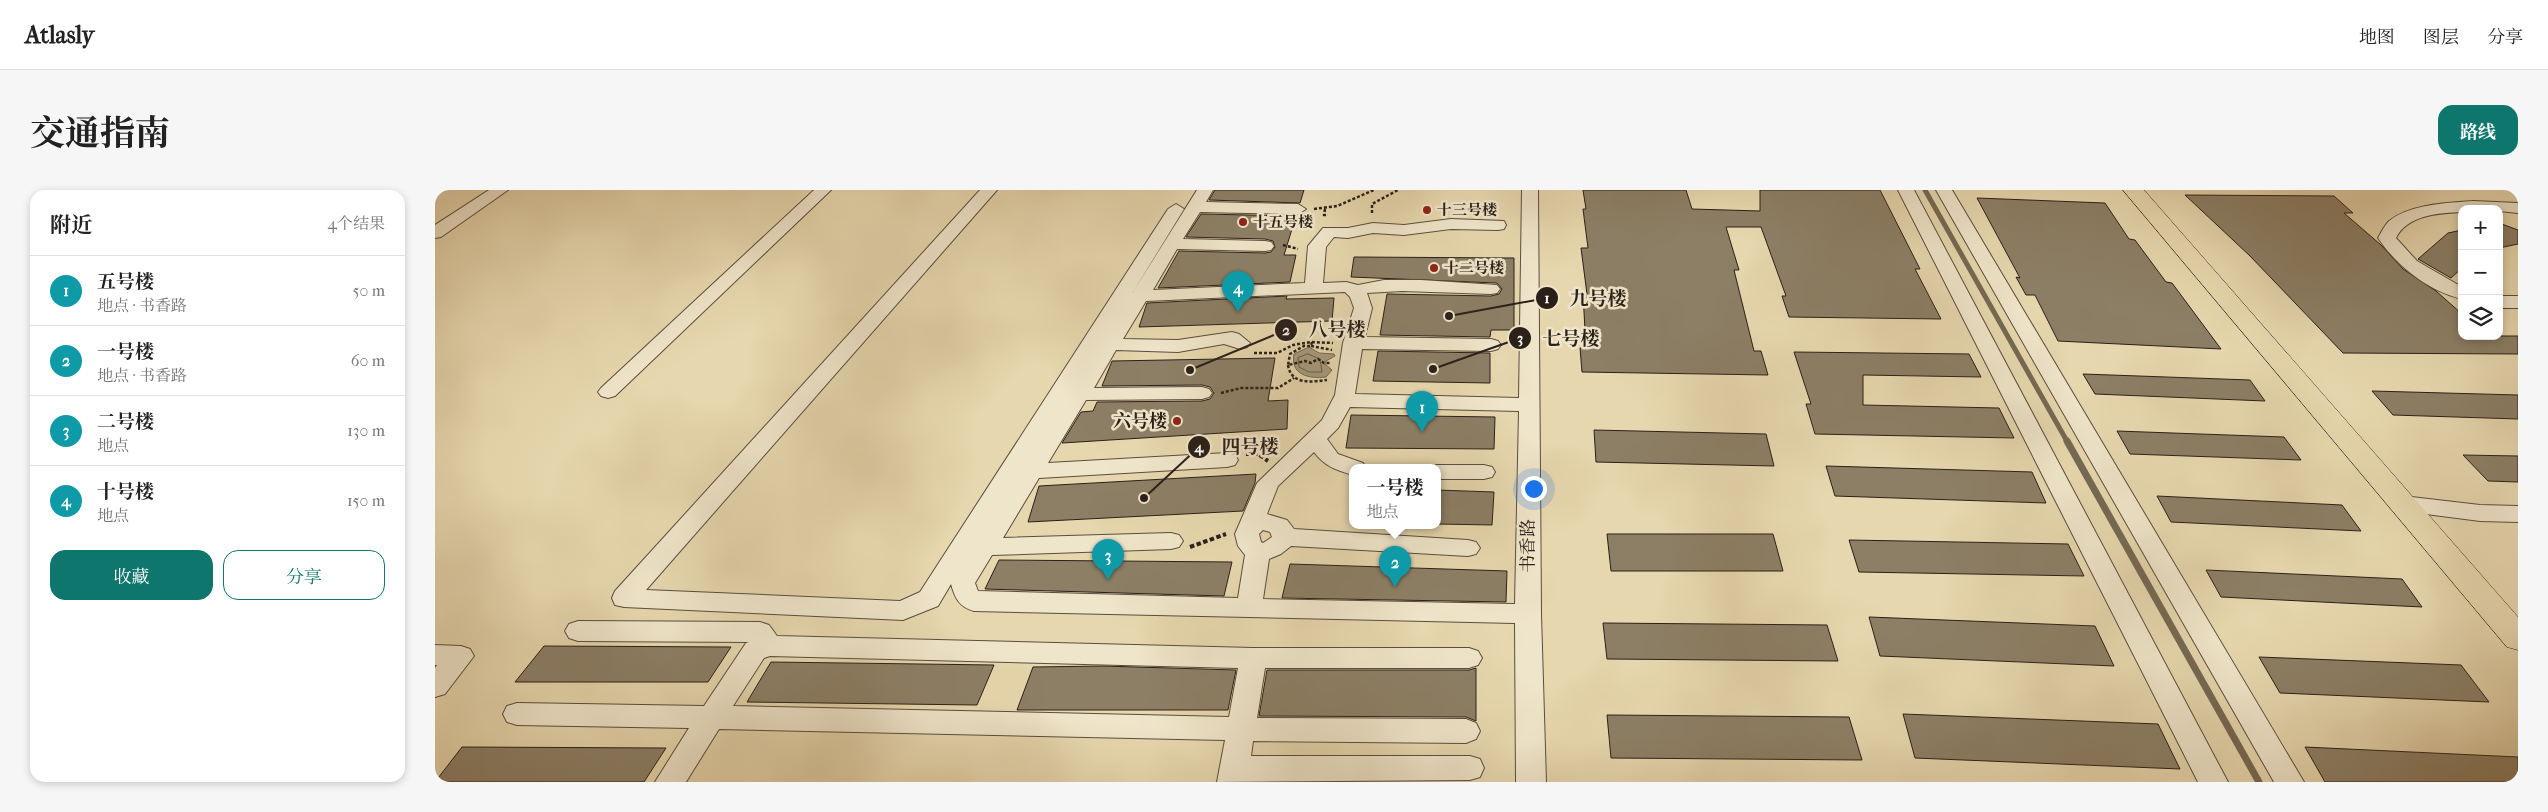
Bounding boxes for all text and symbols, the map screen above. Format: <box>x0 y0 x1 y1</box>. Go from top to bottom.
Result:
text: Atlasly <box>25 21 94 49</box>
text: 地图 <box>2359 27 2395 48</box>
text: 图层 <box>2423 27 2459 48</box>
text: 分享 <box>2487 27 2523 48</box>
button: 路线 <box>2438 105 2518 155</box>
text: 交通指南 <box>30 113 170 154</box>
place label: 十三号楼 <box>1437 201 1497 219</box>
marker: 十三号楼 <box>1421 204 1433 216</box>
map controls <box>2458 205 2503 340</box>
button: + <box>2458 205 2503 250</box>
text: 附近 <box>50 213 92 237</box>
place label: 十五号楼 <box>1253 213 1313 231</box>
text: 4个结果 <box>328 214 385 233</box>
marker: 十五号楼 <box>1237 216 1249 228</box>
button: − <box>2458 250 2503 295</box>
place label: 十二号楼 <box>1444 259 1504 277</box>
marker: 十二号楼 <box>1428 262 1440 274</box>
text: 五号楼 <box>97 271 154 293</box>
pin: 4 <box>1222 271 1254 312</box>
text: 1 <box>63 281 69 300</box>
text: 50 m <box>353 281 385 300</box>
callout: 九号楼 <box>1534 281 1636 315</box>
text: 九号楼 <box>1569 288 1627 310</box>
text: 1 <box>1544 289 1550 307</box>
button: layers <box>2458 295 2503 340</box>
text: 地点 · 书香路 <box>97 296 187 315</box>
callout: 八号楼 <box>1274 313 1376 347</box>
text: 八号楼 <box>1308 319 1366 341</box>
text: 2 <box>1282 321 1290 339</box>
callout: 七号楼 <box>1507 321 1609 355</box>
text: 七号楼 <box>1542 328 1600 350</box>
text: 3 <box>1517 329 1523 347</box>
text: 一号楼 <box>97 341 154 363</box>
text: 2 <box>62 351 70 370</box>
text: 60 m <box>351 351 385 370</box>
text: 地点 · 书香路 <box>97 366 187 385</box>
pin: 1 <box>1406 391 1438 432</box>
text: 二号楼 <box>97 411 154 433</box>
place label: 六号楼 <box>1113 411 1167 432</box>
marker: 六号楼 <box>1171 415 1183 427</box>
text: 3 <box>63 421 69 440</box>
text: 130 m <box>347 421 385 440</box>
callout: 四号楼 <box>1187 430 1289 464</box>
text: 地点 <box>97 436 129 455</box>
text: 四号楼 <box>1221 436 1279 458</box>
text: 4 <box>1194 438 1205 456</box>
popup <box>1349 464 1441 529</box>
your location <box>1521 476 1547 502</box>
text: 一号楼 <box>1366 477 1424 499</box>
text: 十号楼 <box>97 481 154 503</box>
text: 4 <box>61 491 71 510</box>
text: 150 m <box>347 491 385 510</box>
text: 地点 <box>1366 502 1399 521</box>
text: 地点 <box>97 506 129 525</box>
street label: 书香路 <box>1518 519 1539 573</box>
pin: 3 <box>1092 539 1124 580</box>
pin: 2 <box>1379 546 1411 587</box>
button: 收藏 <box>50 550 213 600</box>
button: 分享 <box>223 550 385 600</box>

